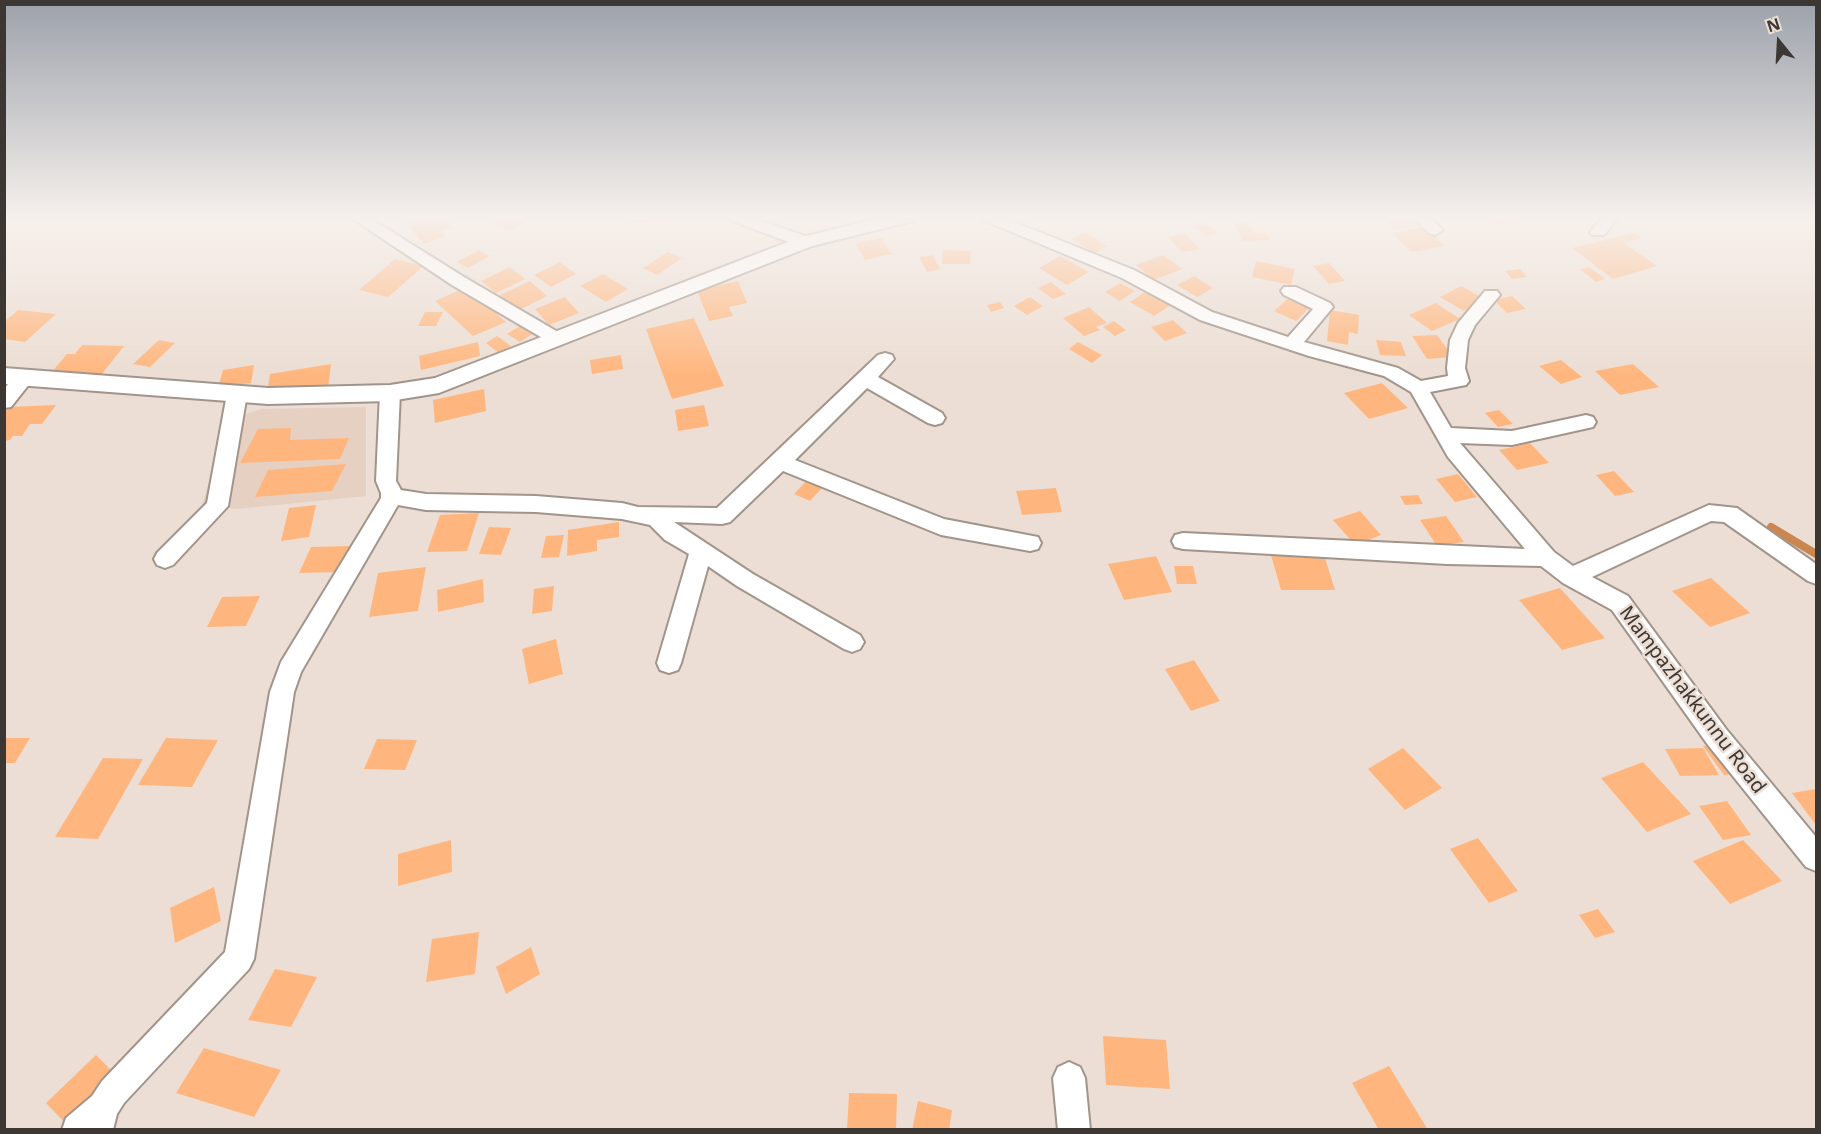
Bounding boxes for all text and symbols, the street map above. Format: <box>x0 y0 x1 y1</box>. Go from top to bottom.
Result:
north arrow <box>1749 12 1809 72</box>
text: N <box>1764 12 1783 37</box>
street label: Mampazhakkunnu Road <box>1614 601 1770 799</box>

